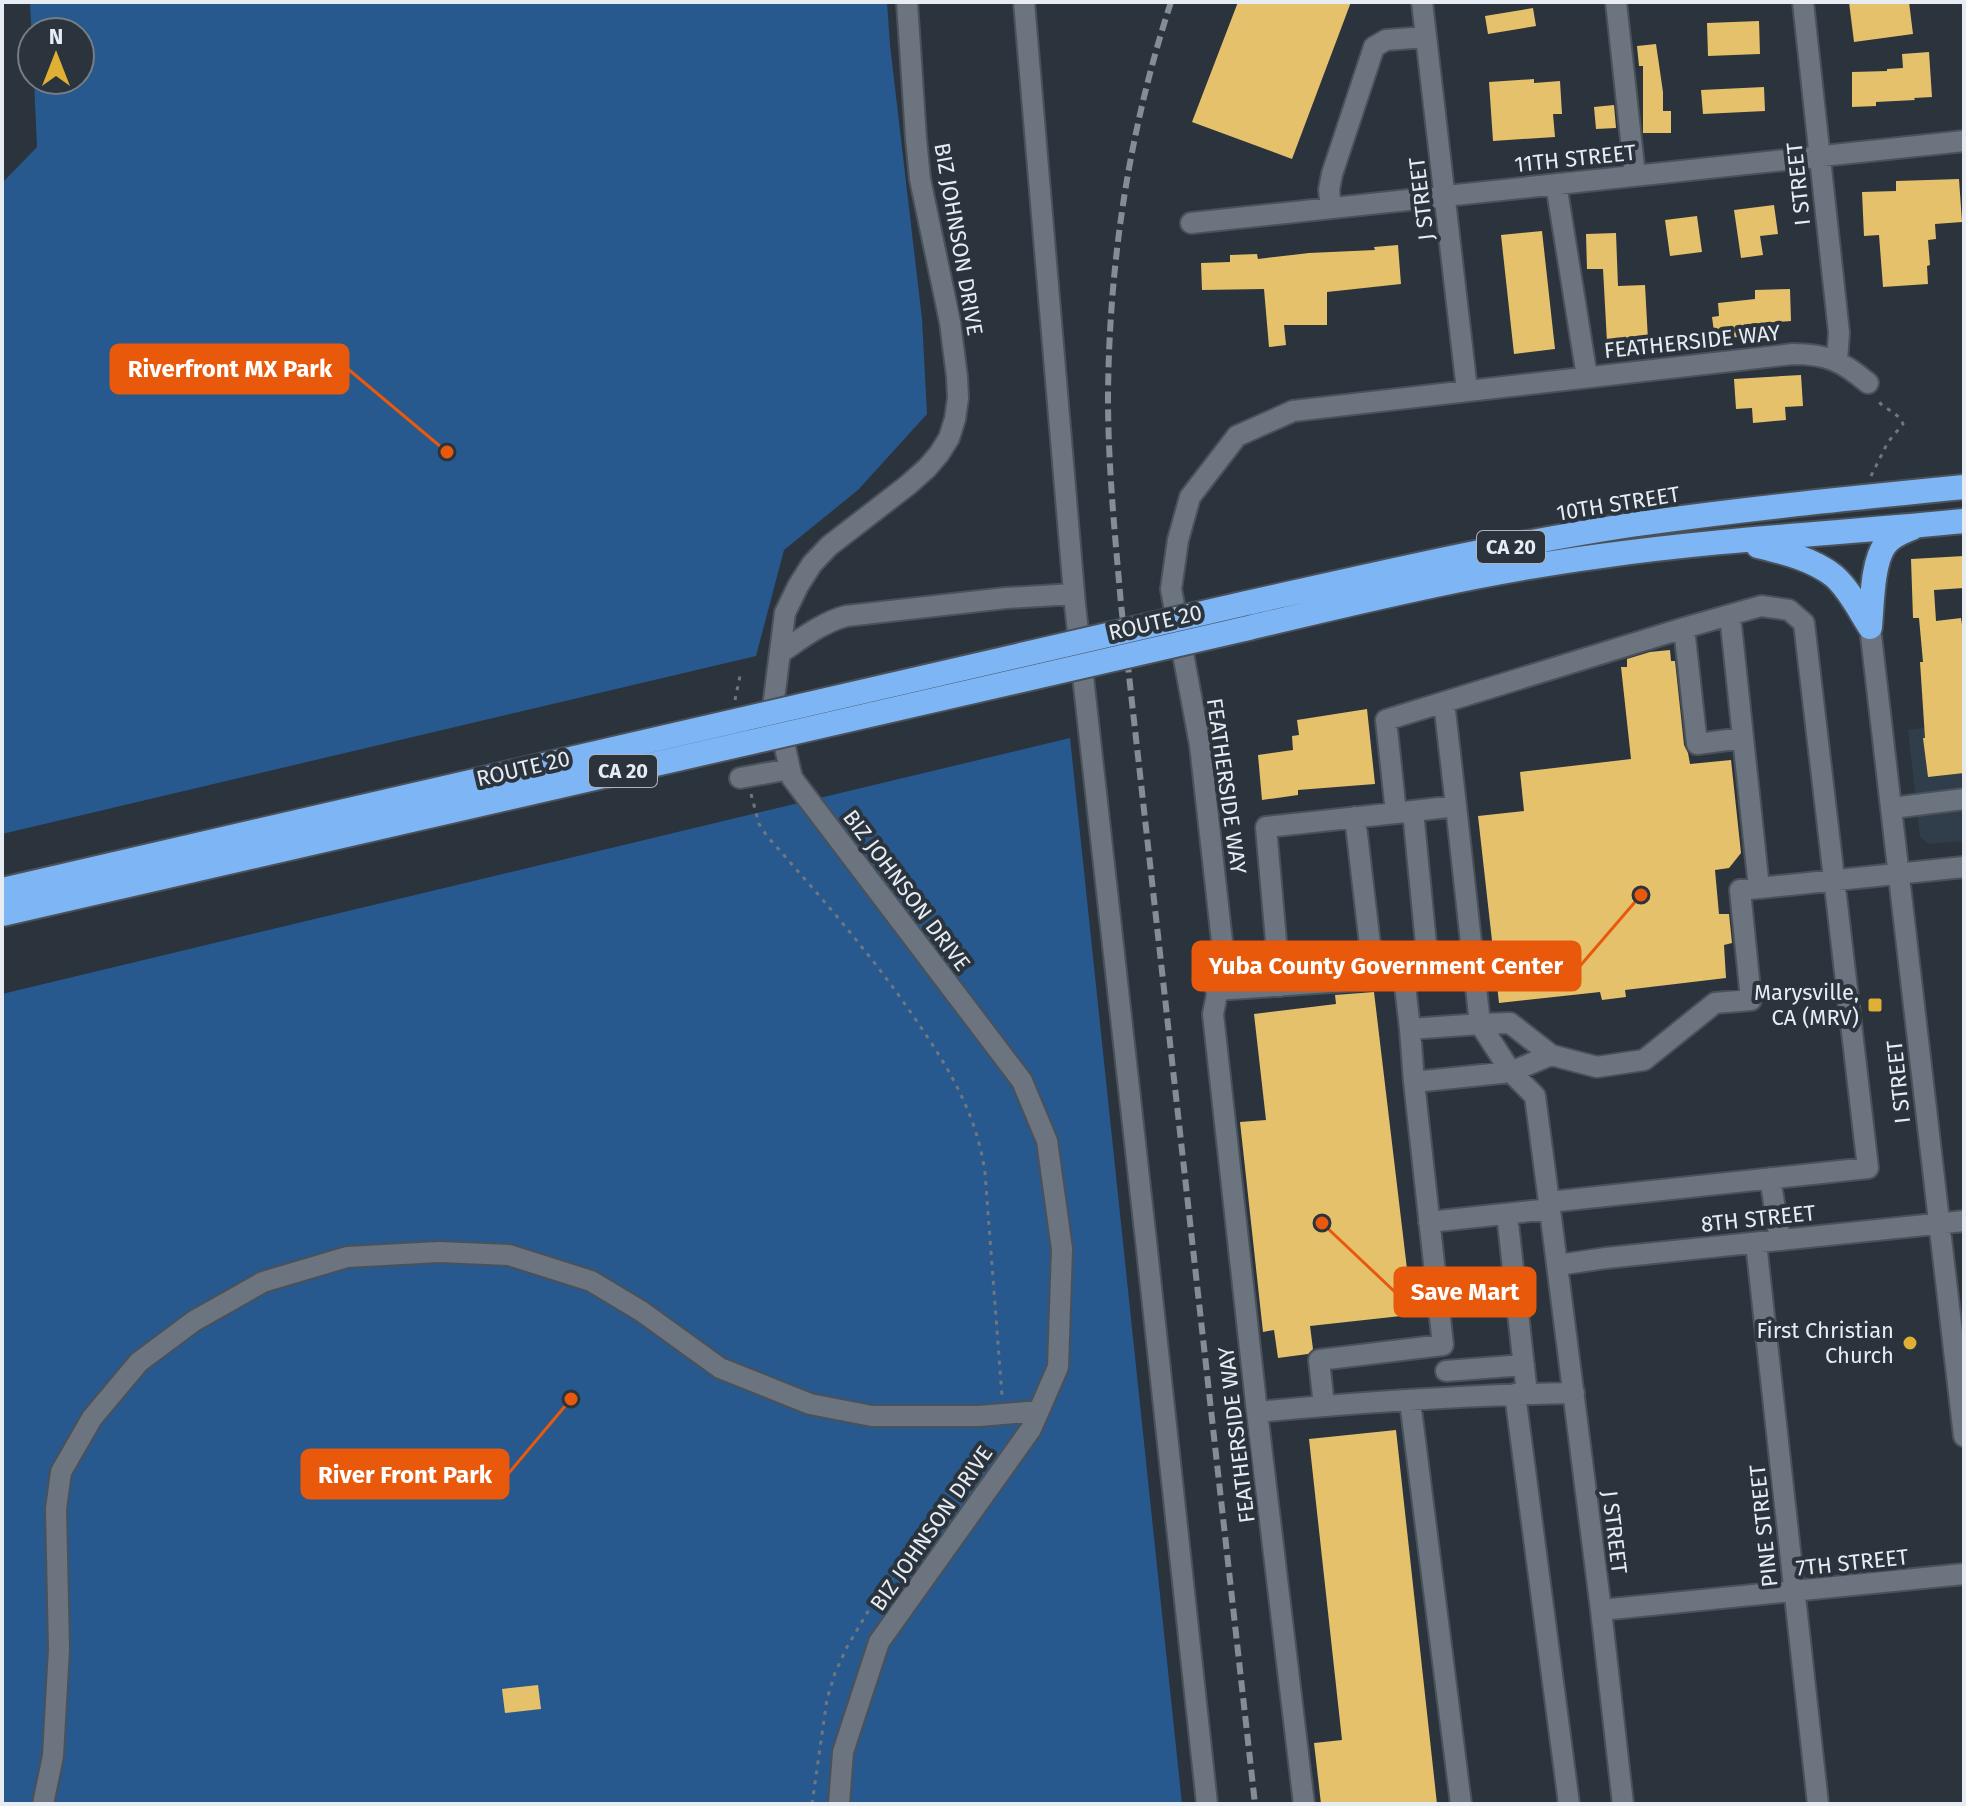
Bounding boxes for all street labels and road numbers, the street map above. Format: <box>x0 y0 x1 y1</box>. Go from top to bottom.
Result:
street label: 11TH STREET <box>1513 139 1638 178</box>
street label: I STREET <box>1781 140 1816 227</box>
street label: BIZ JOHNSON DRIVE <box>928 141 989 338</box>
street label: J STREET <box>1403 155 1440 242</box>
street label: FEATHERSIDE WAY <box>1602 319 1782 364</box>
street label: 10TH STREET <box>1555 480 1682 527</box>
road number: CA 20 <box>1477 531 1545 563</box>
street label: ROUTE 20 <box>1106 599 1204 646</box>
street label: FEATHERSIDE WAY <box>1201 696 1252 876</box>
street label: ROUTE 20 <box>474 745 572 792</box>
road number: CA 20 <box>589 755 657 787</box>
street label: BIZ JOHNSON DRIVE <box>837 804 976 976</box>
street label: I STREET <box>1881 1038 1916 1125</box>
street label: 8TH STREET <box>1699 1199 1817 1238</box>
street label: FEATHERSIDE WAY <box>1212 1345 1261 1525</box>
street label: BIZ JOHNSON DRIVE <box>864 1441 998 1616</box>
street label: PINE STREET <box>1744 1463 1783 1589</box>
street label: J STREET <box>1596 1489 1633 1576</box>
street label: 7TH STREET <box>1794 1543 1910 1582</box>

